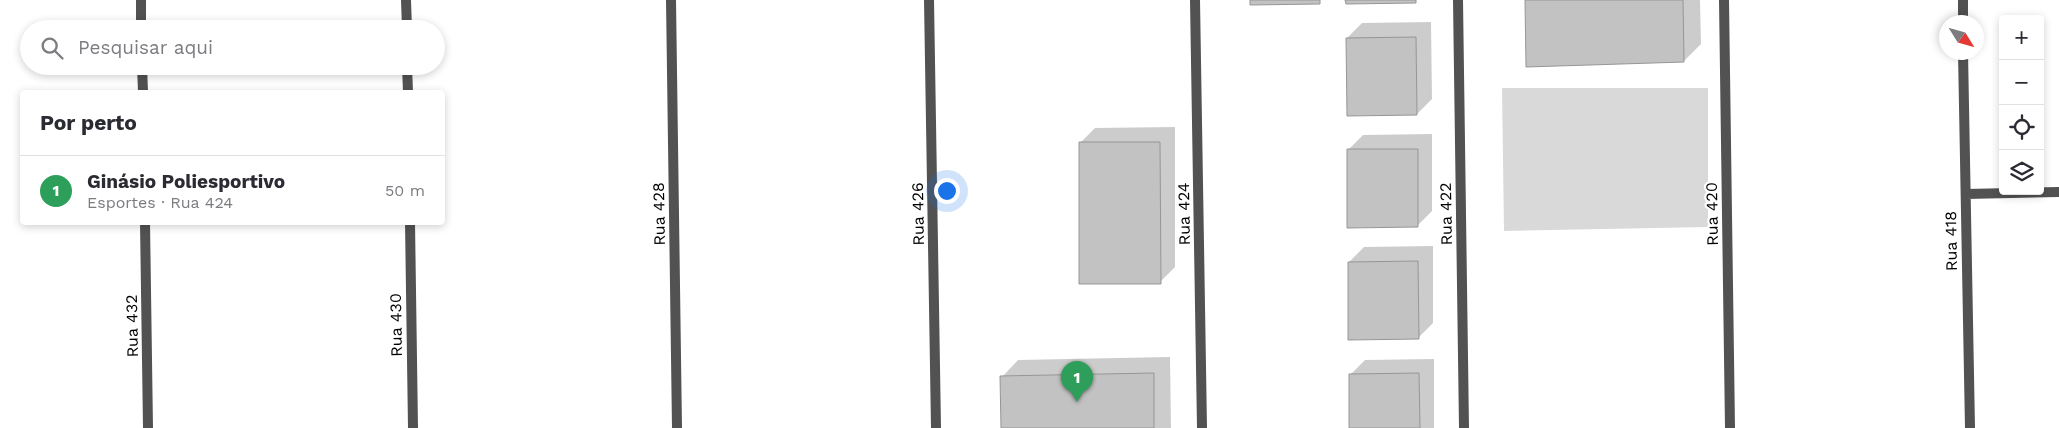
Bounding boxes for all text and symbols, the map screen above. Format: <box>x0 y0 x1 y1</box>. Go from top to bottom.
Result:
north arrow <box>1939 15 1984 60</box>
map controls <box>1999 15 2044 195</box>
button: + <box>1999 15 2044 60</box>
search box <box>20 20 445 75</box>
icon: search <box>38 34 66 62</box>
text: Pesquisar aqui <box>78 36 213 59</box>
button: − <box>1999 60 2044 105</box>
button: locate <box>1999 105 2044 150</box>
text: Por perto <box>40 110 137 135</box>
button: layers <box>1999 150 2044 195</box>
text: Ginásio Poliesportivo <box>87 170 285 193</box>
your location <box>934 178 960 204</box>
text: 1 <box>53 181 59 200</box>
text: 50 m <box>385 181 425 200</box>
street label: Rua 428 <box>649 182 669 246</box>
street label: Rua 426 <box>908 182 928 246</box>
street label: Rua 424 <box>1174 182 1194 246</box>
street label: Rua 422 <box>1436 182 1456 246</box>
street label: Rua 420 <box>1702 182 1722 246</box>
text: Esportes · Rua 424 <box>87 193 233 212</box>
street label: Rua 418 <box>1941 211 1961 271</box>
street label: Rua 430 <box>386 293 406 357</box>
street label: Rua 432 <box>122 294 142 358</box>
pin: 1 <box>1061 361 1093 402</box>

